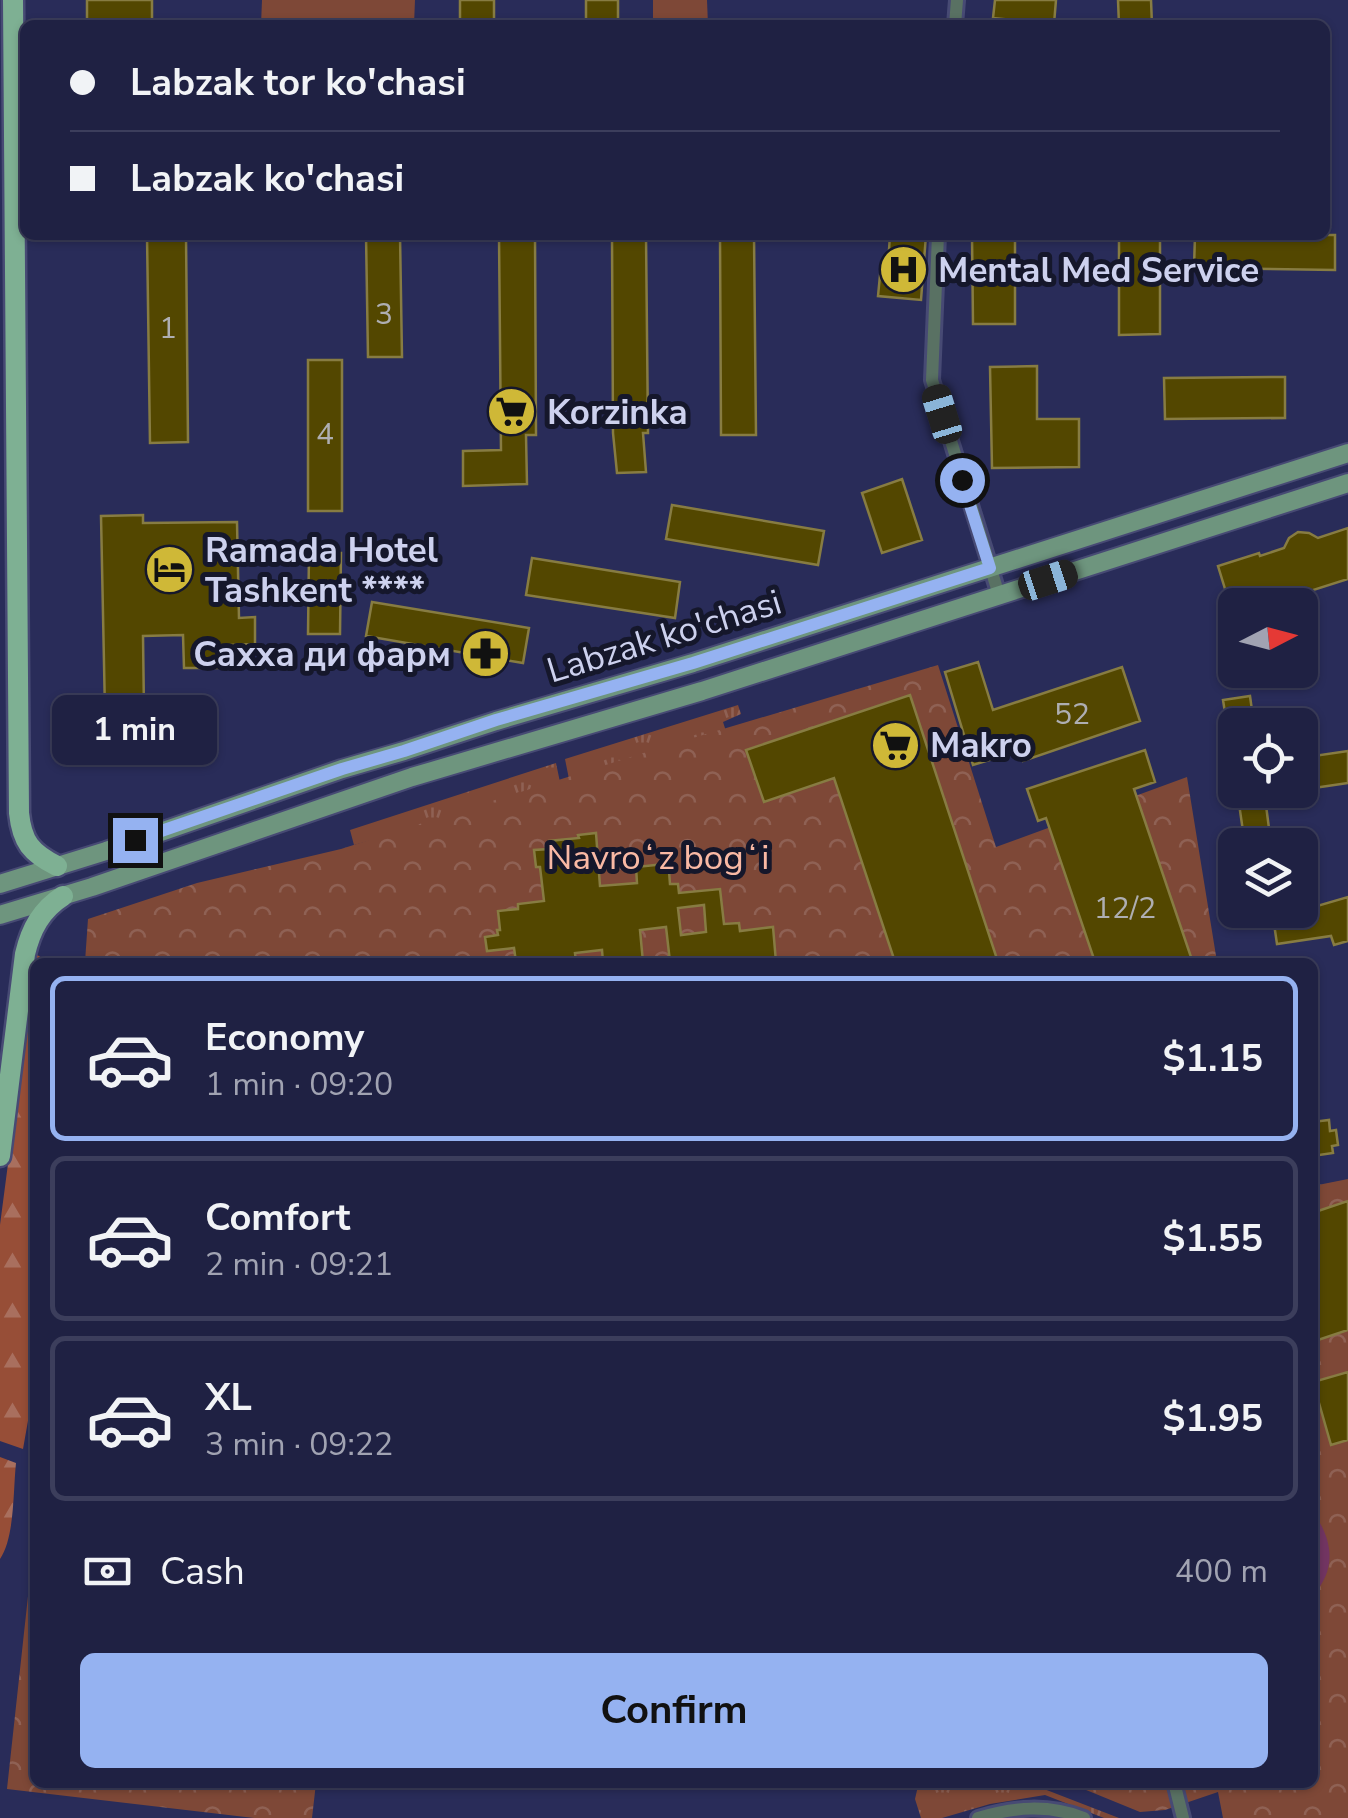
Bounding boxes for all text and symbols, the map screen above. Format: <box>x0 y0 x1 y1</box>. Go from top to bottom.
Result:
text: Labzak tor ko'chasi <box>130 57 466 108</box>
text: Labzak ko'chasi <box>130 153 404 204</box>
hospital icon: Mental Med Service <box>877 244 929 296</box>
place label: Mental Med Service <box>938 247 1259 294</box>
house number: 3 <box>375 294 393 335</box>
house number: 1 <box>159 308 177 349</box>
car <box>919 381 965 447</box>
supermarket icon: Korzinka <box>486 386 538 438</box>
place label: Korzinka <box>547 389 688 436</box>
house number: 4 <box>316 414 334 455</box>
route start <box>940 458 985 503</box>
place label: Ramada Hotel Tashkent **** <box>205 527 438 614</box>
hotel icon: Ramada Hotel Tashkent **** <box>144 544 196 596</box>
car <box>1015 556 1081 604</box>
street label: Labzak ko'chasi <box>541 579 787 694</box>
north arrow <box>1218 588 1318 688</box>
map controls <box>1218 588 1318 928</box>
pharmacy icon: Сахха ди фарм <box>460 628 512 680</box>
place label: Сахха ди фарм <box>193 631 451 678</box>
house number: 52 <box>1054 694 1090 735</box>
callout: 1 min <box>52 695 218 765</box>
text: 1 min <box>93 708 176 751</box>
button: locate <box>1218 708 1318 808</box>
supermarket icon: Makro <box>869 719 921 771</box>
place label: Makro <box>930 722 1032 769</box>
route end <box>113 818 158 863</box>
button: layers <box>1218 828 1318 928</box>
park label: Navroʻz bogʻi <box>547 834 769 881</box>
house number: 12/2 <box>1094 888 1156 929</box>
text: Economy <box>205 1012 364 1063</box>
icon: car <box>85 1014 175 1104</box>
text: $1.15 <box>1162 1033 1263 1084</box>
text: 1 min · 09:20 <box>205 1063 393 1106</box>
text: Comfort <box>205 1192 350 1243</box>
icon: car <box>85 1194 175 1284</box>
text: $1.55 <box>1162 1213 1263 1264</box>
text: 2 min · 09:21 <box>205 1243 393 1286</box>
text: XL <box>205 1372 252 1423</box>
icon: car <box>85 1374 175 1464</box>
text: $1.95 <box>1162 1393 1263 1444</box>
text: 3 min · 09:22 <box>205 1423 393 1466</box>
icon: cash <box>80 1544 135 1599</box>
text: Cash <box>160 1546 245 1597</box>
text: 400 m <box>1175 1550 1268 1593</box>
button: Confirm <box>80 1653 1268 1768</box>

